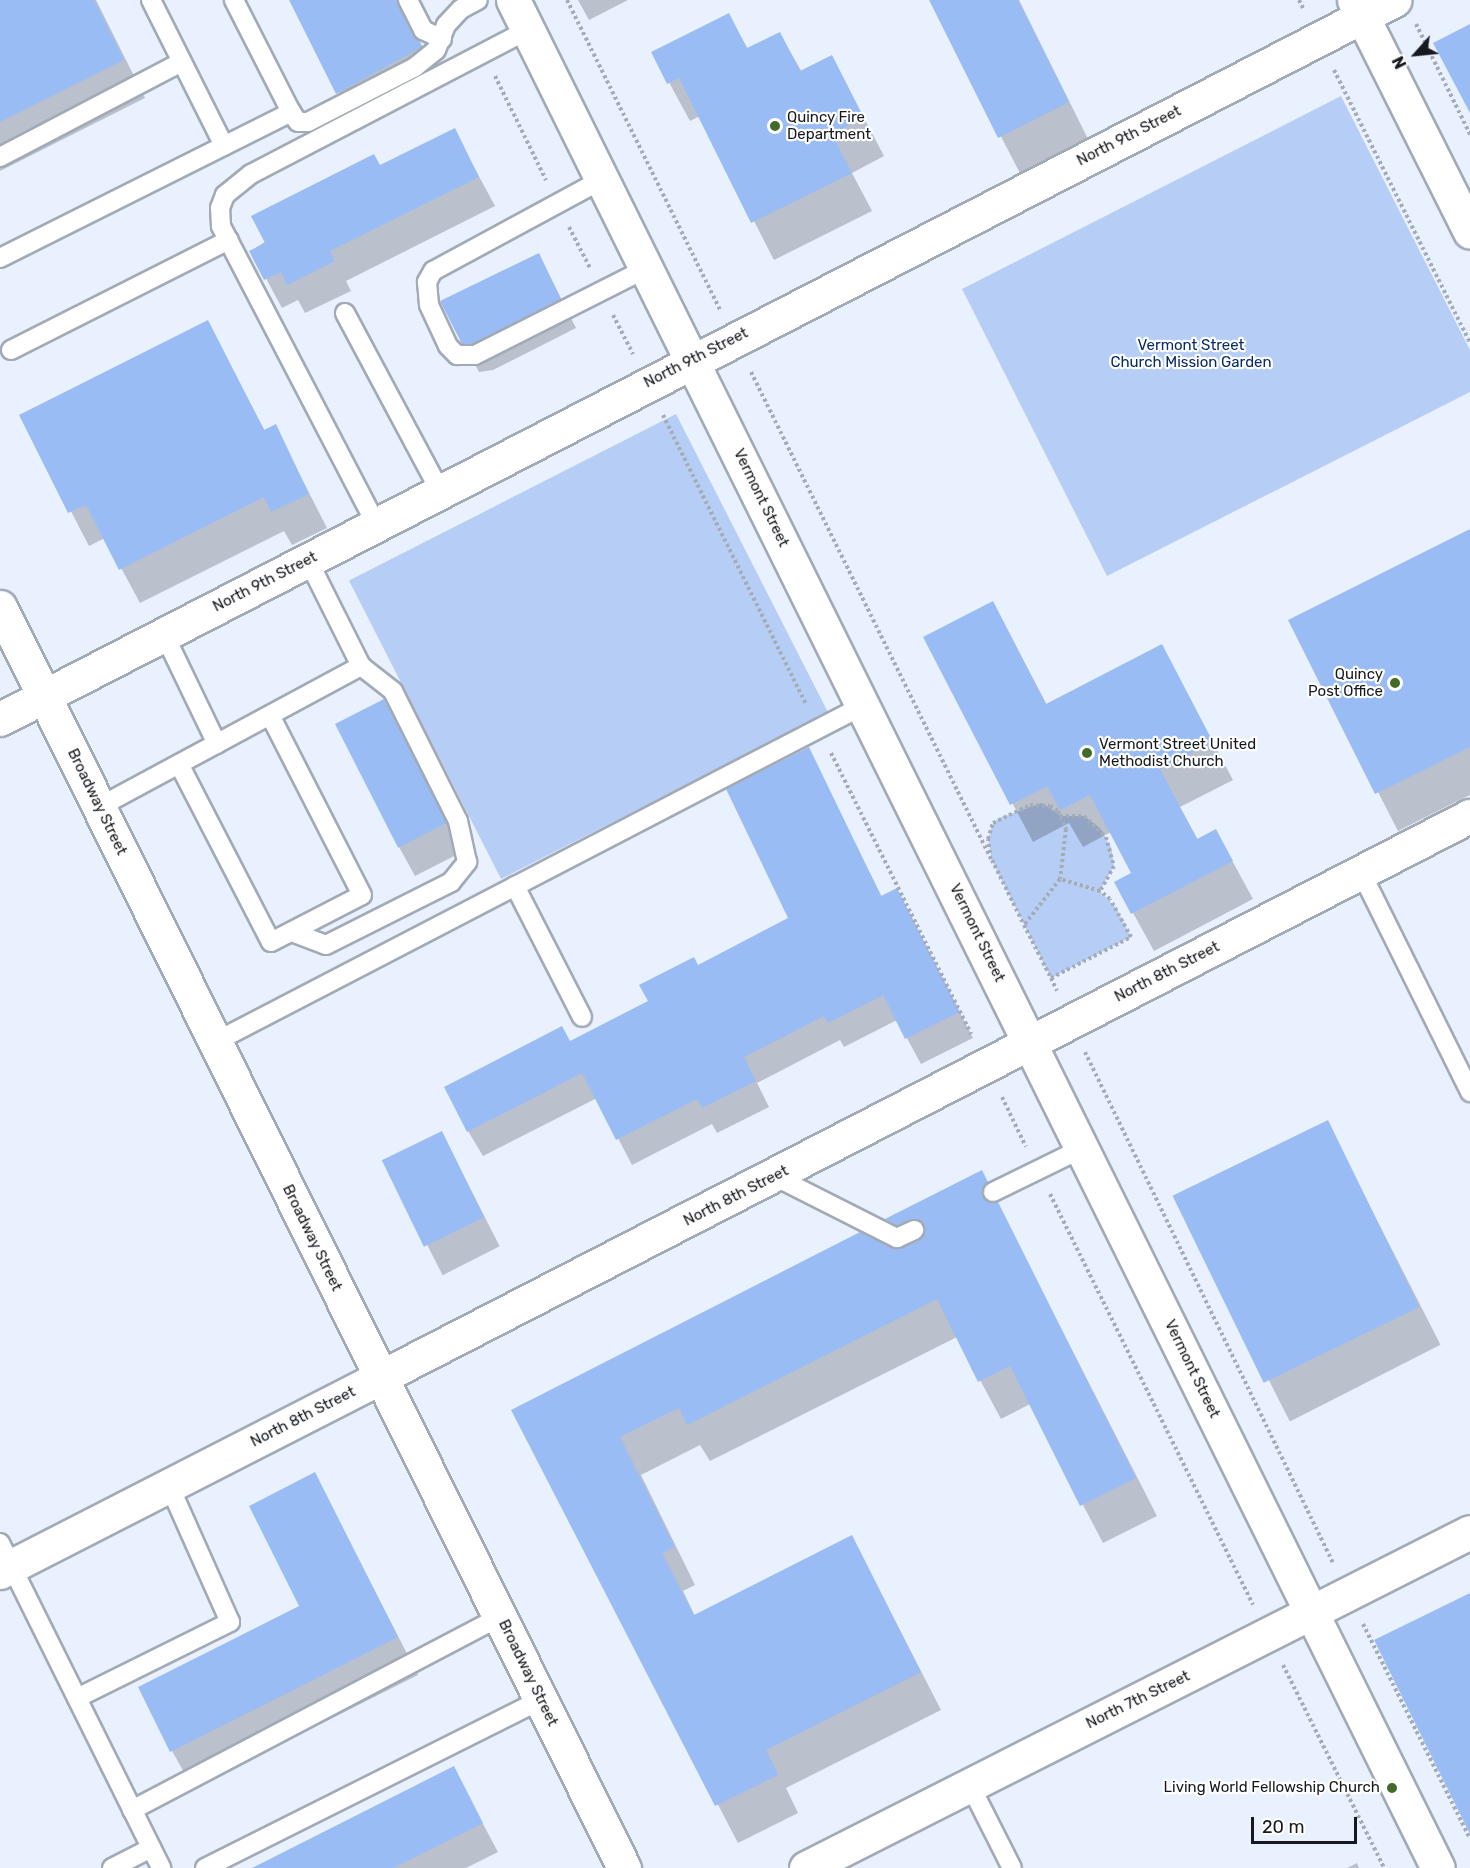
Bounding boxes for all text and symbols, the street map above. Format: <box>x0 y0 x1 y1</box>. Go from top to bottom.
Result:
north arrow <box>1386 24 1446 84</box>
text: N <box>1388 53 1411 72</box>
street label: North 9th Street <box>1074 102 1184 170</box>
place label: Quincy Fire Department <box>787 108 871 143</box>
marker: Quincy Fire Department <box>768 119 782 133</box>
street label: North 9th Street <box>641 324 751 392</box>
park label: Vermont Street Church Mission Garden <box>1110 336 1272 371</box>
street label: Vermont Street <box>729 446 793 550</box>
street label: North 9th Street <box>210 548 320 616</box>
place label: Quincy Post Office <box>1308 665 1383 700</box>
marker: Quincy Post Office <box>1388 676 1402 690</box>
place label: Vermont Street United Methodist Church <box>1099 735 1256 770</box>
street label: Broadway Street <box>63 746 131 858</box>
marker: Vermont Street United Methodist Church <box>1080 746 1094 760</box>
street label: Vermont Street <box>945 881 1009 985</box>
street label: North 8th Street <box>1112 938 1222 1006</box>
street label: North 8th Street <box>681 1162 791 1230</box>
street label: Broadway Street <box>278 1182 346 1294</box>
street label: Vermont Street <box>1160 1317 1224 1421</box>
street label: North 8th Street <box>248 1383 358 1451</box>
street label: Broadway Street <box>494 1617 562 1729</box>
street label: North 7th Street <box>1083 1667 1193 1733</box>
place label: Living World Fellowship Church <box>1163 1779 1380 1797</box>
marker: Living World Fellowship Church <box>1385 1781 1399 1795</box>
scale bar <box>1254 1805 1360 1843</box>
text: 20 m <box>1262 1816 1304 1838</box>

